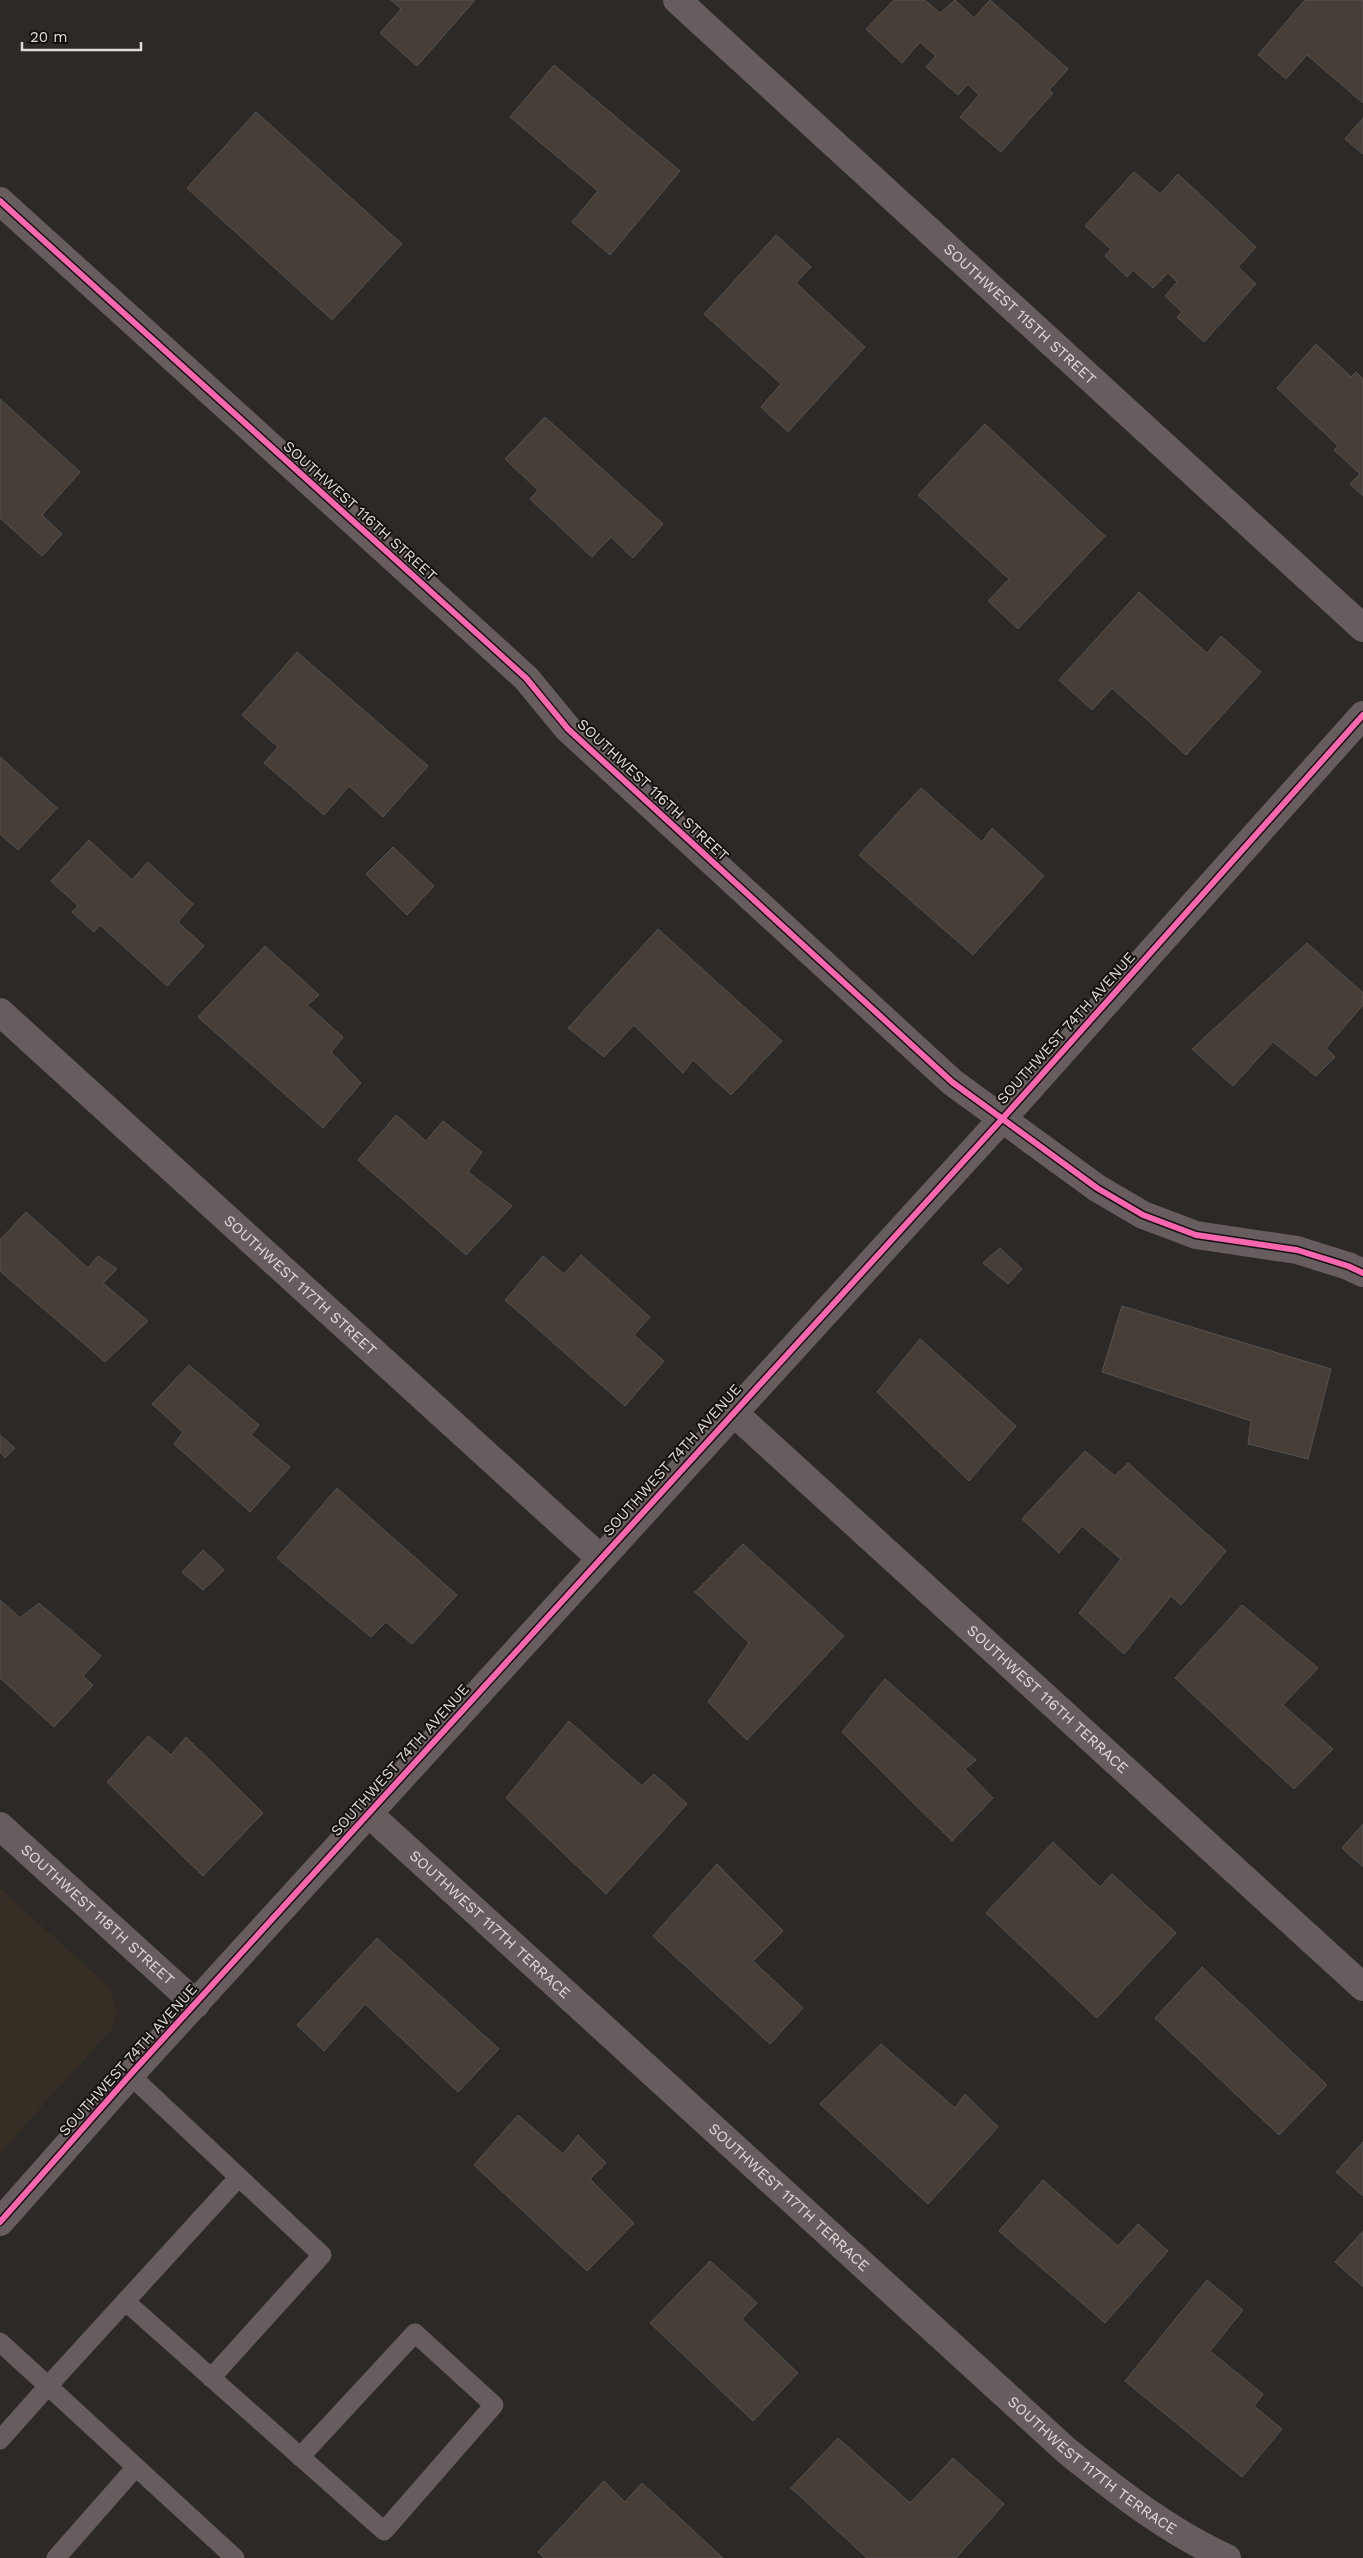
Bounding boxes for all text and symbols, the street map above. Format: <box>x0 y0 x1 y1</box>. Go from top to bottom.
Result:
scale bar <box>22 20 141 52</box>
text: 20 m <box>30 28 68 46</box>
street label: SOUTHWEST 115TH STREET <box>940 240 1100 388</box>
street label: SOUTHWEST 116TH STREET <box>279 437 441 585</box>
street label: SOUTHWEST 116TH STREET <box>574 715 732 865</box>
street label: SOUTHWEST 74TH AVENUE <box>993 948 1139 1108</box>
street label: SOUTHWEST 117TH STREET <box>220 1211 380 1359</box>
street label: SOUTHWEST 74TH AVENUE <box>599 1380 745 1540</box>
street label: SOUTHWEST 116TH TERRACE <box>963 1621 1132 1777</box>
street label: SOUTHWEST 74TH AVENUE <box>327 1680 473 1840</box>
street label: SOUTHWEST 118TH STREET <box>17 1841 178 1989</box>
street label: SOUTHWEST 117TH TERRACE <box>406 1846 574 2002</box>
street label: SOUTHWEST 74TH AVENUE <box>55 1980 201 2140</box>
street label: SOUTHWEST 117TH TERRACE <box>705 2119 873 2275</box>
street label: SOUTHWEST 117TH TERRACE <box>1004 2392 1180 2538</box>

